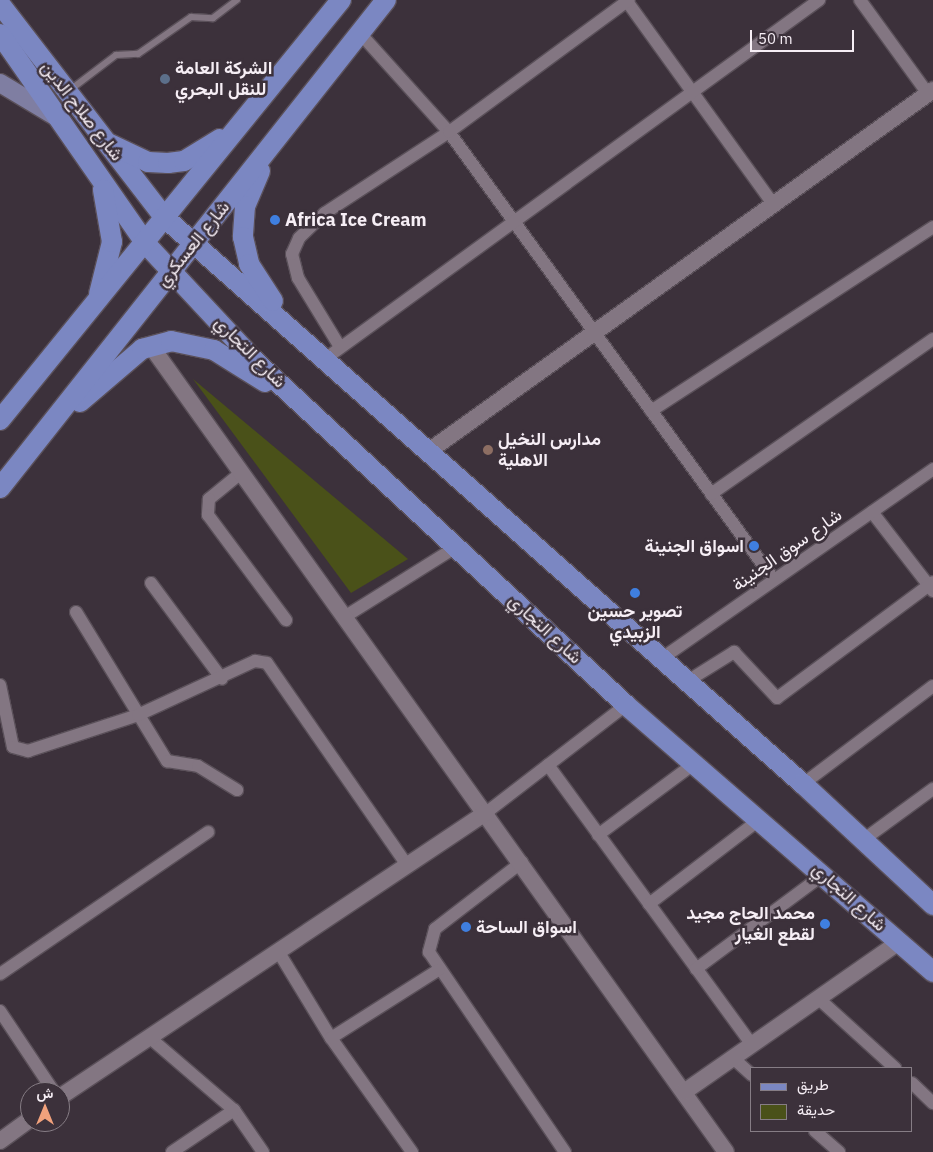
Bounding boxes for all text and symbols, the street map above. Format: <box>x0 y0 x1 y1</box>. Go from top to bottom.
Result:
scale bar <box>753 20 857 52</box>
text: 50 m <box>758 29 793 48</box>
street label: شارع صلاح الدين <box>36 57 128 165</box>
place label: الشركة العامة للنقل البحري <box>175 58 272 100</box>
marker: الشركة العامة للنقل البحري <box>159 73 171 85</box>
street label: شارع العسكري <box>152 197 234 291</box>
place label: Africa Ice Cream <box>285 209 427 231</box>
marker: Africa Ice Cream <box>269 214 281 226</box>
street label: شارع التجاري <box>210 312 290 392</box>
place label: مدارس النخيل الاهلية <box>498 429 601 472</box>
marker: مدارس النخيل الاهلية <box>482 444 494 456</box>
street label: شارع سوق الجنينة <box>728 504 846 596</box>
place label: اسواق الجنينة <box>645 535 744 557</box>
marker: اسواق الجنينة <box>748 540 760 552</box>
marker: تصوير حسين الزبيدي <box>629 587 641 599</box>
street label: شارع التجاري <box>504 590 586 668</box>
place label: تصوير حسين الزبيدي <box>588 601 682 644</box>
street label: شارع التجاري <box>808 858 890 936</box>
place label: محمد الحاج مجيد لقطع الغيار <box>686 903 815 946</box>
place label: اسواق الساحة <box>476 916 577 938</box>
marker: محمد الحاج مجيد لقطع الغيار <box>819 918 831 930</box>
marker: اسواق الساحة <box>460 921 472 933</box>
legend <box>750 1067 913 1132</box>
text: طريق <box>797 1075 829 1094</box>
north arrow <box>20 1082 70 1132</box>
text: ش <box>37 1084 53 1102</box>
text: حديقة <box>797 1100 835 1119</box>

